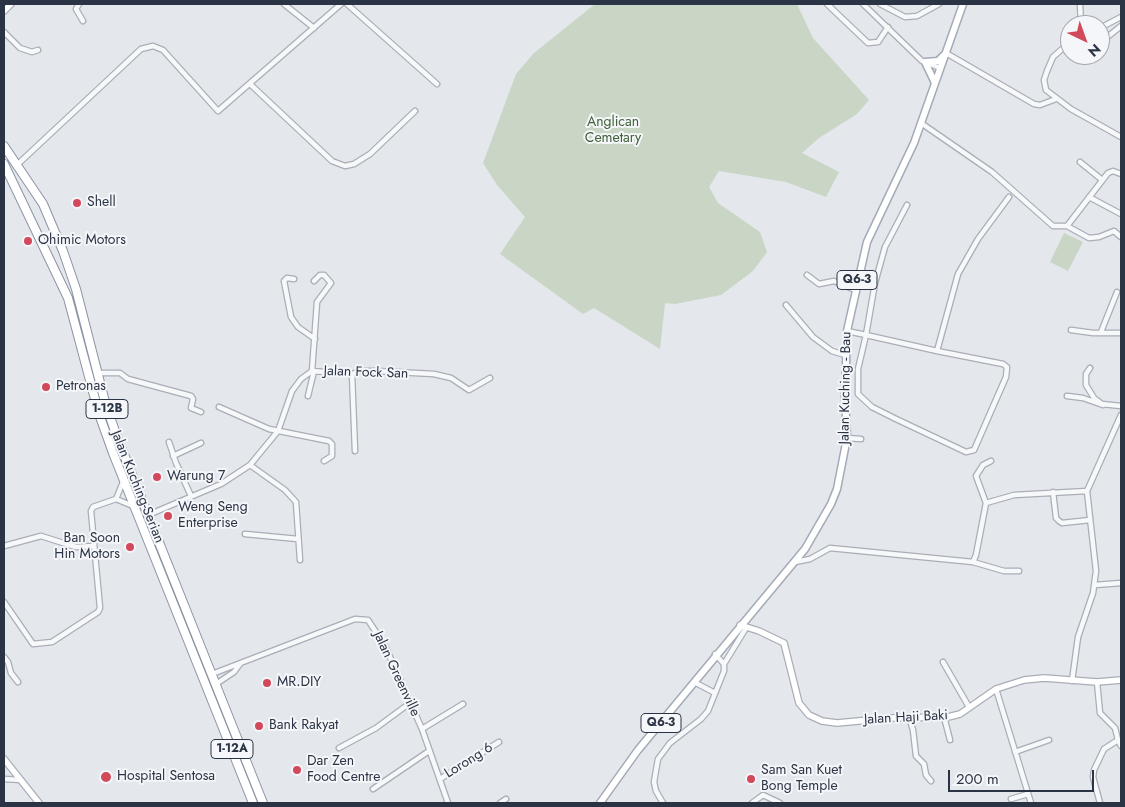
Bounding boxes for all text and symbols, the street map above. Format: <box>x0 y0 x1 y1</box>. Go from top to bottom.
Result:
north arrow <box>1060 15 1110 65</box>
text: N <box>1084 39 1105 62</box>
park label: Anglican Cemetary <box>585 115 641 148</box>
place label: Shell <box>87 195 116 211</box>
marker: Shell <box>71 197 83 209</box>
place label: Ohimic Motors <box>38 233 126 249</box>
marker: Ohimic Motors <box>22 235 34 247</box>
road number: Q6-3 <box>837 270 877 290</box>
street label: Jalan Kuching - Bau <box>837 332 855 444</box>
street label: Jalan Fock San <box>323 363 409 383</box>
place label: Petronas <box>56 379 106 395</box>
marker: Petronas <box>40 381 52 393</box>
road number: 1-12B <box>86 399 128 418</box>
street label: Jalan Kuching-Serian <box>107 428 167 546</box>
place label: Warung 7 <box>167 469 225 485</box>
marker: Warung 7 <box>151 471 163 483</box>
place label: Weng Seng Enterprise <box>178 500 248 532</box>
marker: Weng Seng Enterprise <box>162 510 174 522</box>
place label: Ban Soon Hin Motors <box>54 531 120 564</box>
marker: Ban Soon Hin Motors <box>124 541 136 553</box>
street label: Jalan Greenville <box>369 629 423 719</box>
place label: MR.DIY <box>277 675 321 691</box>
marker: MR.DIY <box>261 677 273 689</box>
street label: Jalan Haji Baki <box>864 707 948 729</box>
road number: Q6-3 <box>641 714 681 732</box>
place label: Bank Rakyat <box>269 718 338 734</box>
marker: Bank Rakyat <box>253 720 265 732</box>
road number: 1-12A <box>211 740 253 759</box>
street label: Lorong 6 <box>442 740 496 782</box>
place label: Dar Zen Food Centre <box>307 754 380 786</box>
scale bar <box>950 760 1096 792</box>
place label: Sam San Kuet Bong Temple <box>761 763 842 796</box>
marker: Dar Zen Food Centre <box>291 764 303 776</box>
text: 200 m <box>956 768 999 790</box>
place label: Hospital Sentosa <box>117 769 215 785</box>
marker: Hospital Sentosa <box>99 770 113 784</box>
marker: Sam San Kuet Bong Temple <box>745 773 757 785</box>

